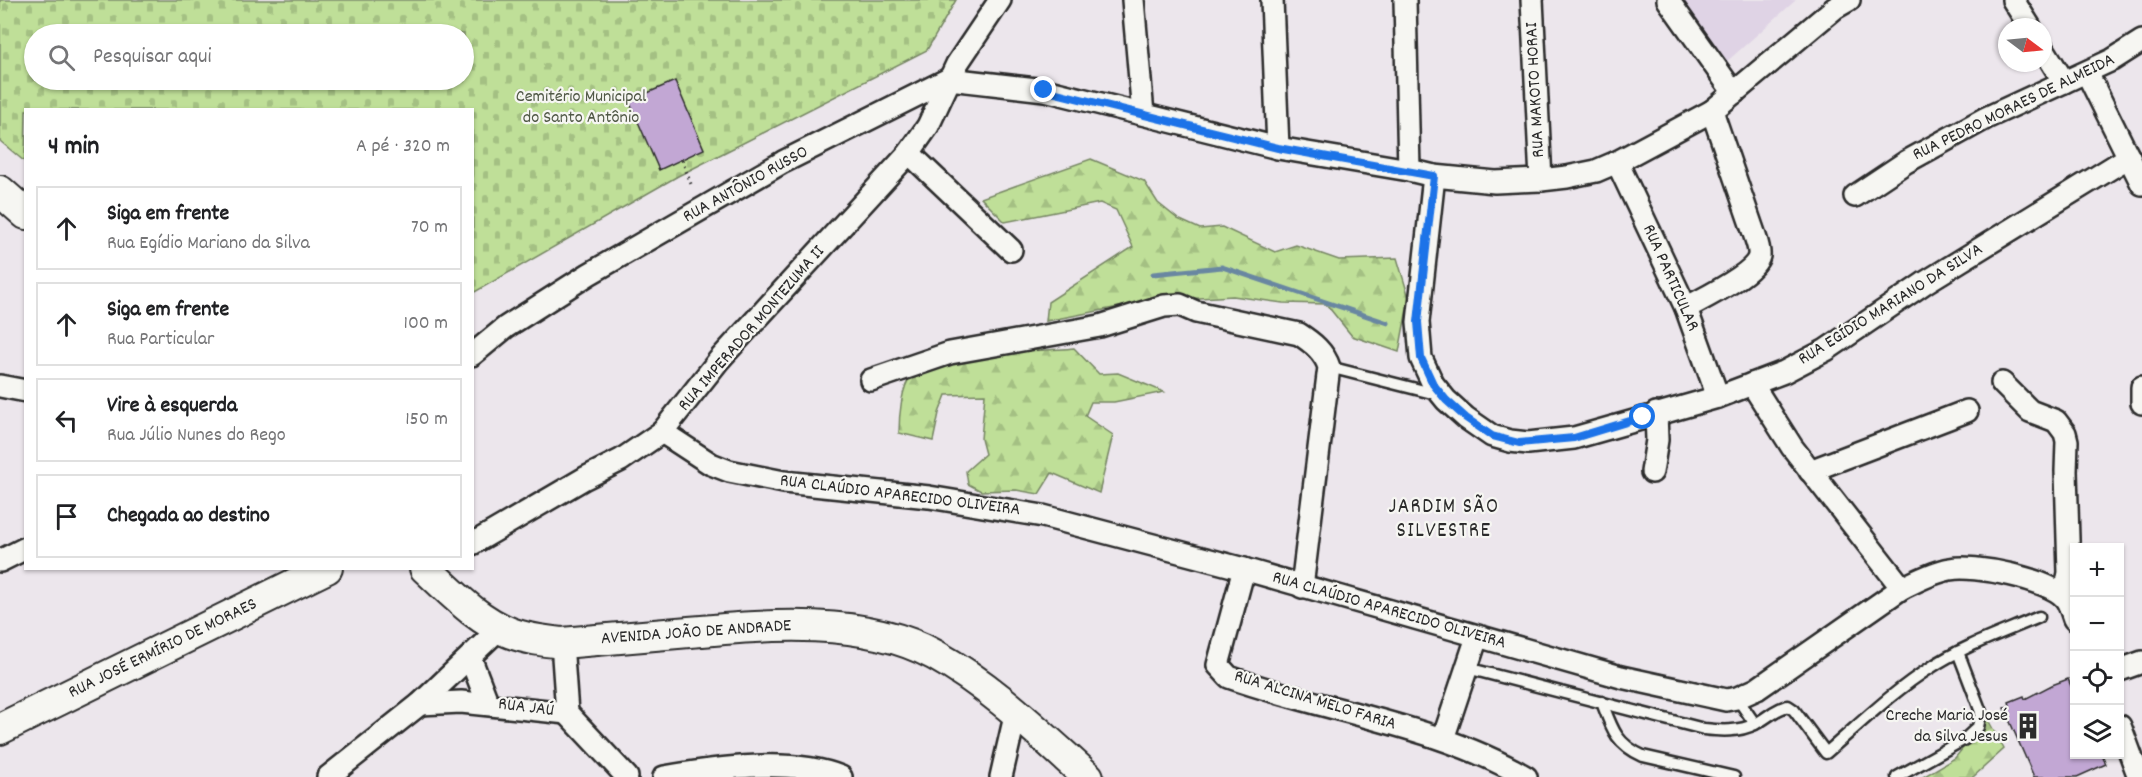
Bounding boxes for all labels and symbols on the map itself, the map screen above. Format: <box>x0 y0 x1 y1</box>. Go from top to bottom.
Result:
north arrow <box>1998 18 2052 72</box>
street label: RUA MAKOTO HORAI <box>1520 21 1552 158</box>
street label: RUA PEDRO MORAES DE ALMEIDA <box>1909 48 2119 168</box>
route end <box>1030 76 1056 102</box>
park label: Cemitério Municipal do Santo Antônio <box>516 85 647 131</box>
street label: RUA ANTÔNIO RUSSO <box>679 140 813 230</box>
street label: RUA PARTICULAR <box>1635 221 1705 335</box>
street label: RUA EGÍDIO MARIANO DA SILVA <box>1794 238 1988 372</box>
street label: RUA IMPERADOR MONTEZUMA II <box>673 240 831 417</box>
route start <box>1629 403 1655 429</box>
street label: RUA CLAÚDIO APARECIDO OLIVEIRA <box>778 469 1022 523</box>
district label: JARDIM SÃO SILVESTRE <box>1389 493 1499 547</box>
street label: RUA CLAÚDIO APARECIDO OLIVEIRA <box>1269 566 1509 656</box>
street label: RUA JOSÉ ERMÍRIO DE MORAES <box>64 592 262 706</box>
street label: AVENIDA JOÃO DE ANDRADE <box>600 614 792 652</box>
street label: RUA ALCINA MELO FARIA <box>1231 664 1399 738</box>
street label: RUA JAÚ <box>497 692 555 724</box>
place label: Creche Maria José da Silva Jesus <box>1886 704 2008 750</box>
building icon: Creche Maria José da Silva Jesus <box>2013 711 2043 741</box>

